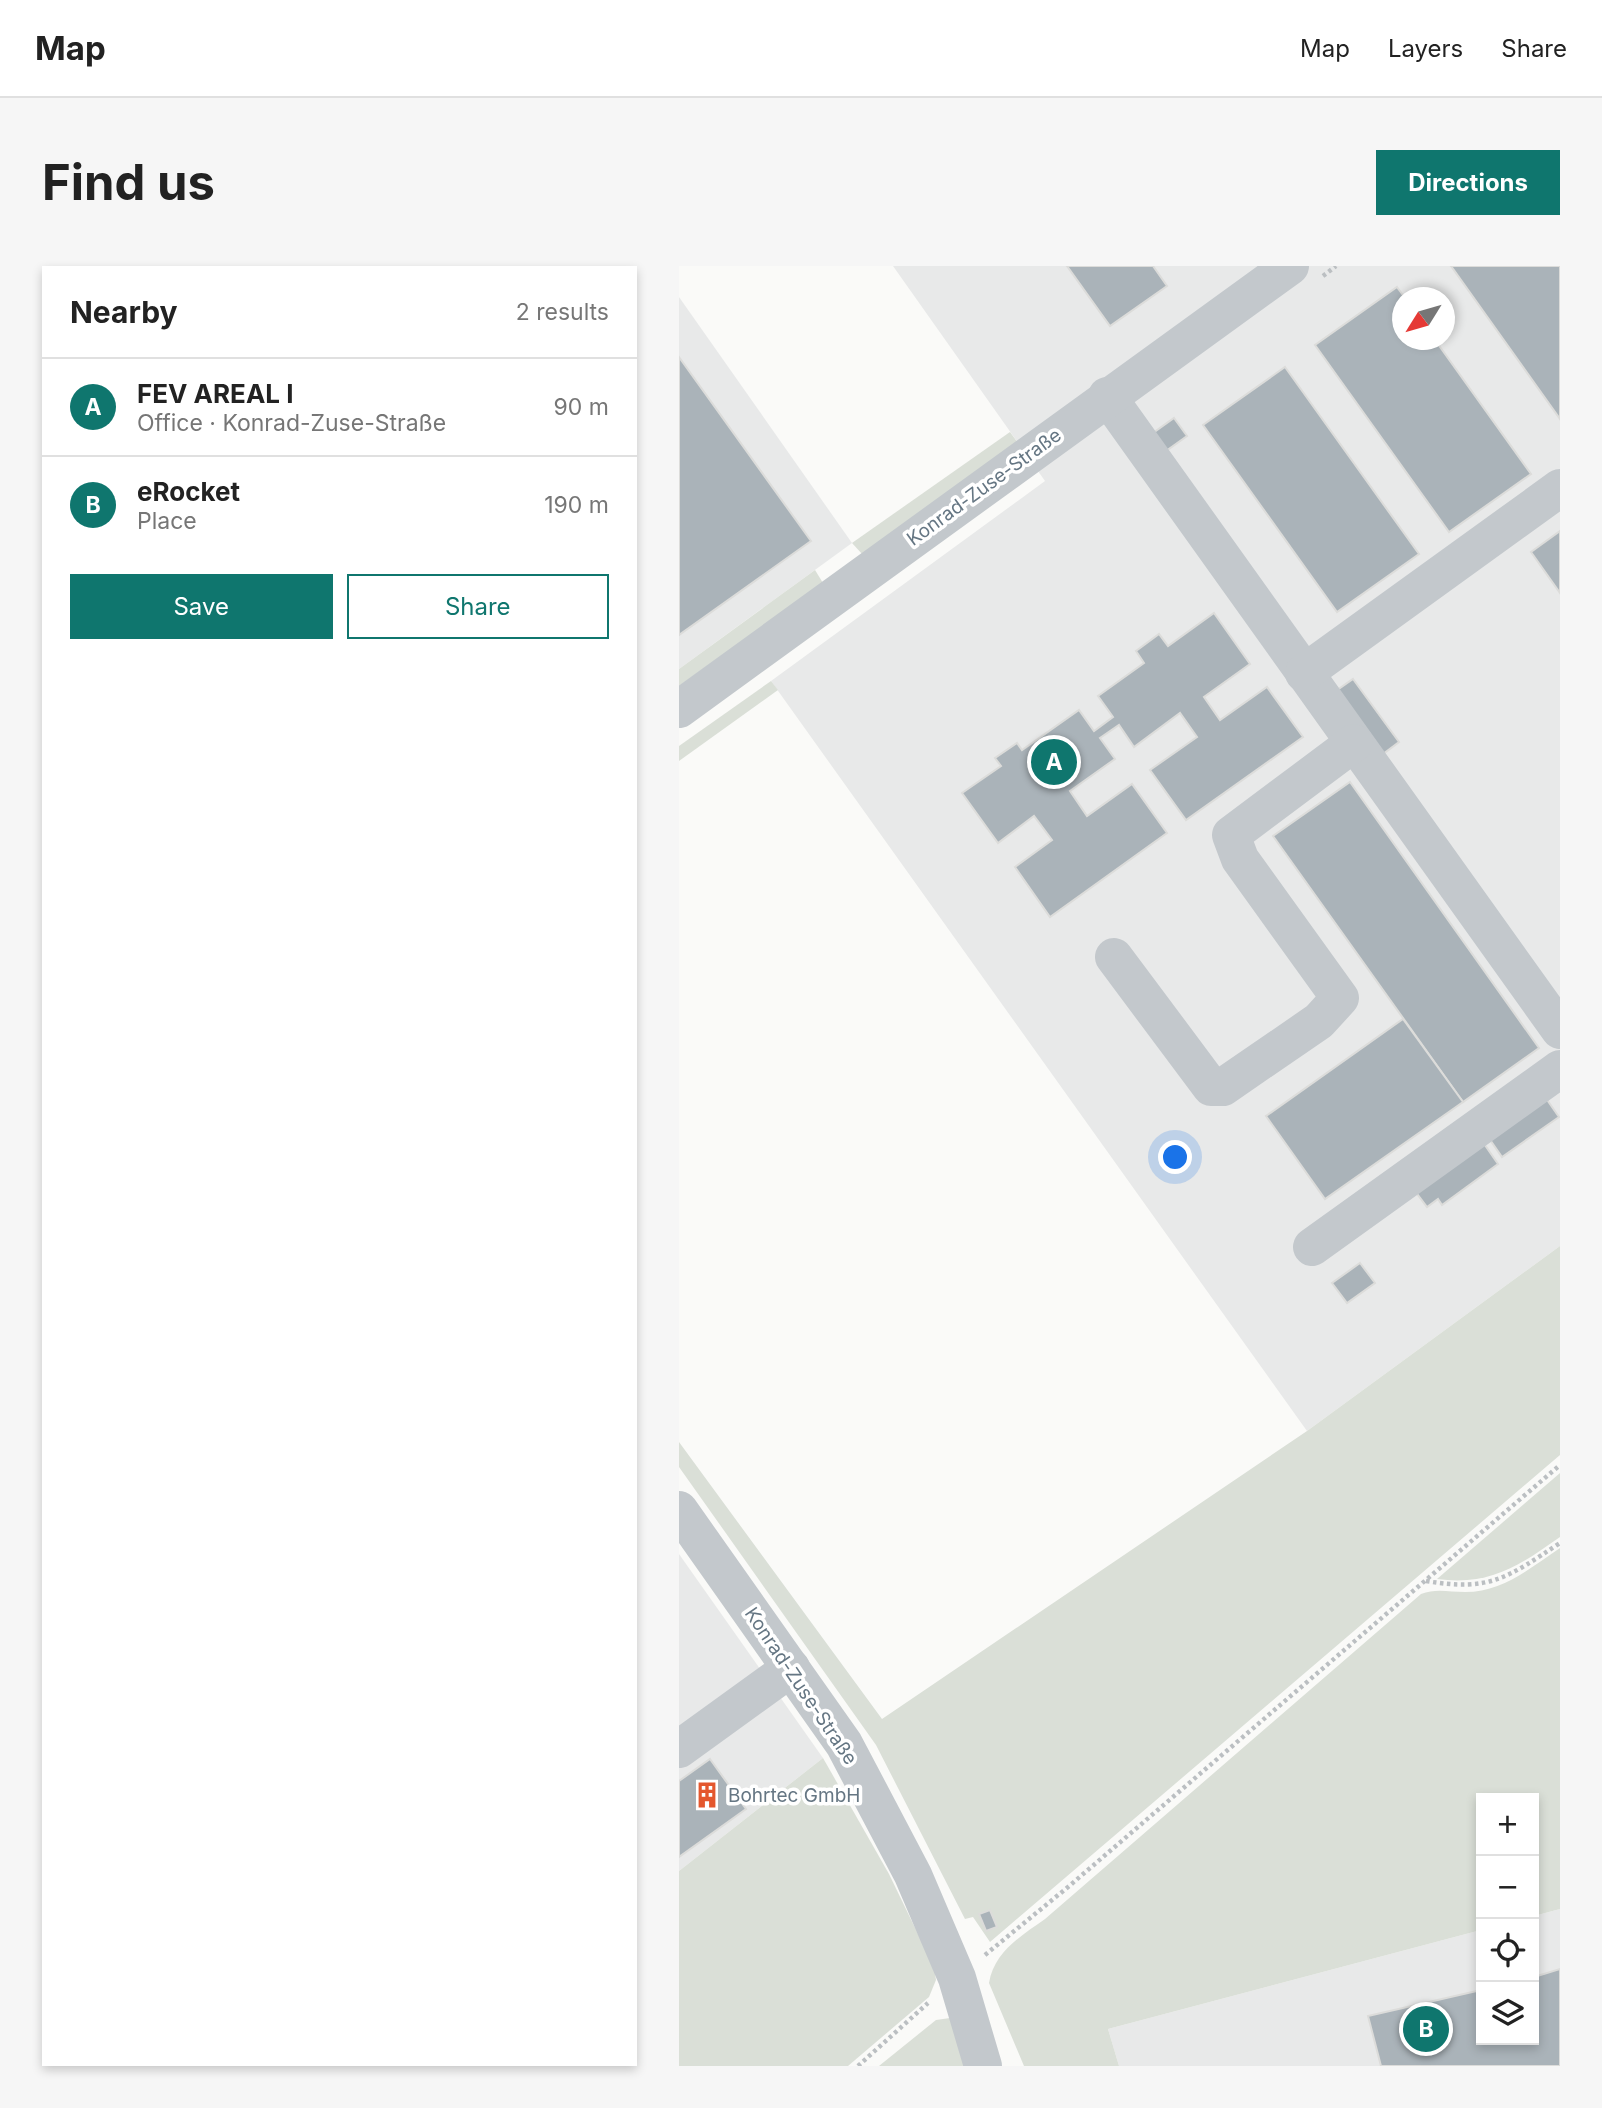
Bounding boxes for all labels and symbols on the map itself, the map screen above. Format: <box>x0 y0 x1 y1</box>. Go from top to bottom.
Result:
north arrow <box>1392 287 1455 350</box>
street label: Konrad-Zuse-Straße <box>902 423 1066 551</box>
pin: A <box>1031 736 1077 788</box>
your location <box>1158 1140 1192 1174</box>
street label: Konrad-Zuse-Straße <box>740 1603 862 1769</box>
building icon: Bohrtec GmbH <box>692 1780 722 1810</box>
place label: Bohrtec GmbH <box>728 1784 860 1807</box>
pin: B <box>1403 2003 1449 2055</box>

